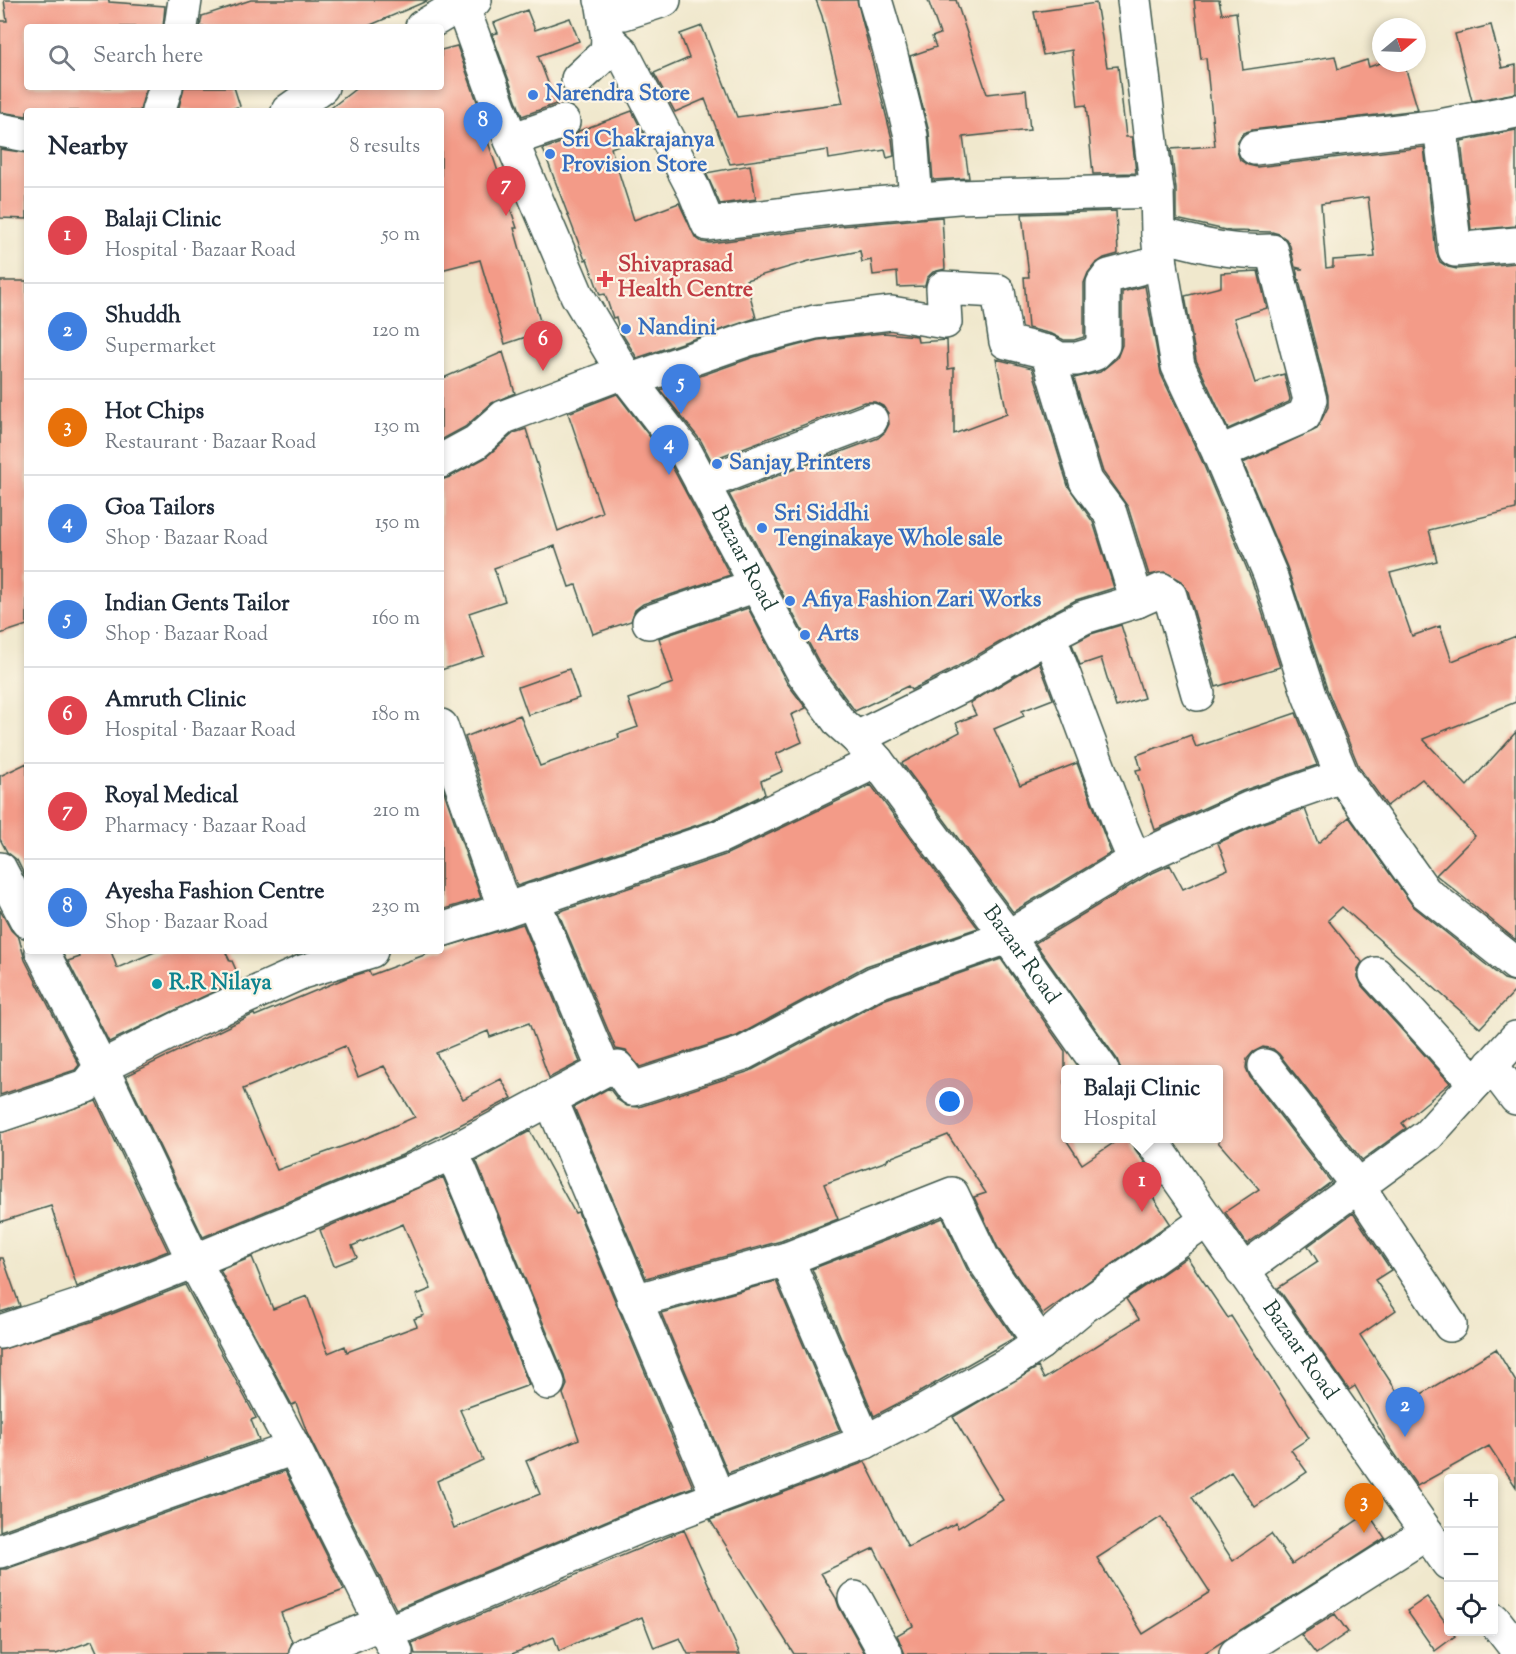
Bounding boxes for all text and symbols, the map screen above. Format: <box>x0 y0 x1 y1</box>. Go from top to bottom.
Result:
north arrow <box>1372 18 1426 72</box>
search box <box>24 24 444 90</box>
icon: search <box>45 41 78 74</box>
text: Search here <box>93 41 203 73</box>
place label: Narendra Store <box>545 79 690 111</box>
marker: Narendra Store <box>526 88 540 102</box>
pin: 8 <box>464 102 502 152</box>
place label: Sri Chakrajanya Provision Store <box>562 125 715 182</box>
text: Nearby <box>48 129 128 166</box>
text: 8 results <box>349 133 420 162</box>
marker: Sri Chakrajanya Provision Store <box>543 147 557 161</box>
pin: 7 <box>486 166 526 216</box>
text: Balaji Clinic <box>105 205 221 237</box>
text: 1 <box>64 221 71 250</box>
text: 50 m <box>382 221 420 250</box>
text: Hospital · Bazaar Road <box>105 237 296 266</box>
place label: Shivaprasad Health Centre <box>618 250 753 307</box>
marker: Shivaprasad Health Centre <box>596 270 614 288</box>
text: Shuddh <box>105 301 181 333</box>
place label: Nandini <box>638 313 717 345</box>
text: 2 <box>63 317 72 346</box>
text: 120 m <box>372 317 420 346</box>
pin: 6 <box>524 322 562 371</box>
marker: Nandini <box>619 322 633 336</box>
text: Supermarket <box>105 333 216 362</box>
pin: 5 <box>662 364 700 414</box>
text: Hot Chips <box>105 397 204 429</box>
text: 3 <box>63 413 72 442</box>
text: 130 m <box>374 413 420 442</box>
pin: 4 <box>650 426 688 475</box>
text: Restaurant · Bazaar Road <box>105 429 316 458</box>
place label: Sanjay Printers <box>729 448 871 480</box>
marker: Sanjay Printers <box>710 457 724 471</box>
text: Goa Tailors <box>105 493 215 525</box>
place label: Sri Siddhi Tenginakaye Whole sale <box>774 499 1003 556</box>
street label: Bazaar Road <box>701 501 784 617</box>
text: 4 <box>62 509 73 538</box>
text: 150 m <box>375 509 420 538</box>
marker: Sri Siddhi Tenginakaye Whole sale <box>755 521 769 535</box>
text: Shop · Bazaar Road <box>105 525 268 554</box>
place label: Afiya Fashion Zari Works <box>802 585 1042 617</box>
text: Indian Gents Tailor <box>105 589 290 621</box>
marker: Afiya Fashion Zari Works <box>783 594 797 608</box>
text: 5 <box>64 605 71 634</box>
text: 160 m <box>372 605 420 634</box>
place label: Arts <box>817 619 859 651</box>
text: Shop · Bazaar Road <box>105 621 268 650</box>
marker: Arts <box>798 628 812 642</box>
text: Amruth Clinic <box>105 685 246 717</box>
text: 6 <box>63 701 72 730</box>
text: 180 m <box>372 701 420 730</box>
text: Hospital · Bazaar Road <box>105 717 296 746</box>
text: Royal Medical <box>105 781 238 813</box>
text: 7 <box>62 797 73 826</box>
text: 210 m <box>373 797 420 826</box>
text: Pharmacy · Bazaar Road <box>105 813 306 842</box>
text: Ayesha Fashion Centre <box>105 877 324 909</box>
text: 8 <box>63 893 73 922</box>
text: 230 m <box>371 893 420 922</box>
street label: Bazaar Road <box>974 899 1067 1011</box>
text: Shop · Bazaar Road <box>105 909 268 938</box>
place label: R.R Nilaya <box>169 968 272 1000</box>
marker: R.R Nilaya <box>150 977 164 991</box>
popup <box>1061 1065 1223 1143</box>
text: Balaji Clinic <box>1084 1074 1200 1106</box>
your location <box>935 1087 964 1116</box>
text: Hospital <box>1084 1106 1157 1135</box>
pin: 1 <box>1122 1162 1162 1212</box>
street label: Bazaar Road <box>1253 1295 1345 1407</box>
pin: 2 <box>1386 1388 1424 1437</box>
map controls <box>1444 1474 1498 1636</box>
button: + <box>1444 1474 1498 1528</box>
pin: 3 <box>1344 1484 1384 1533</box>
button: − <box>1444 1528 1498 1582</box>
button: locate <box>1444 1582 1498 1636</box>

